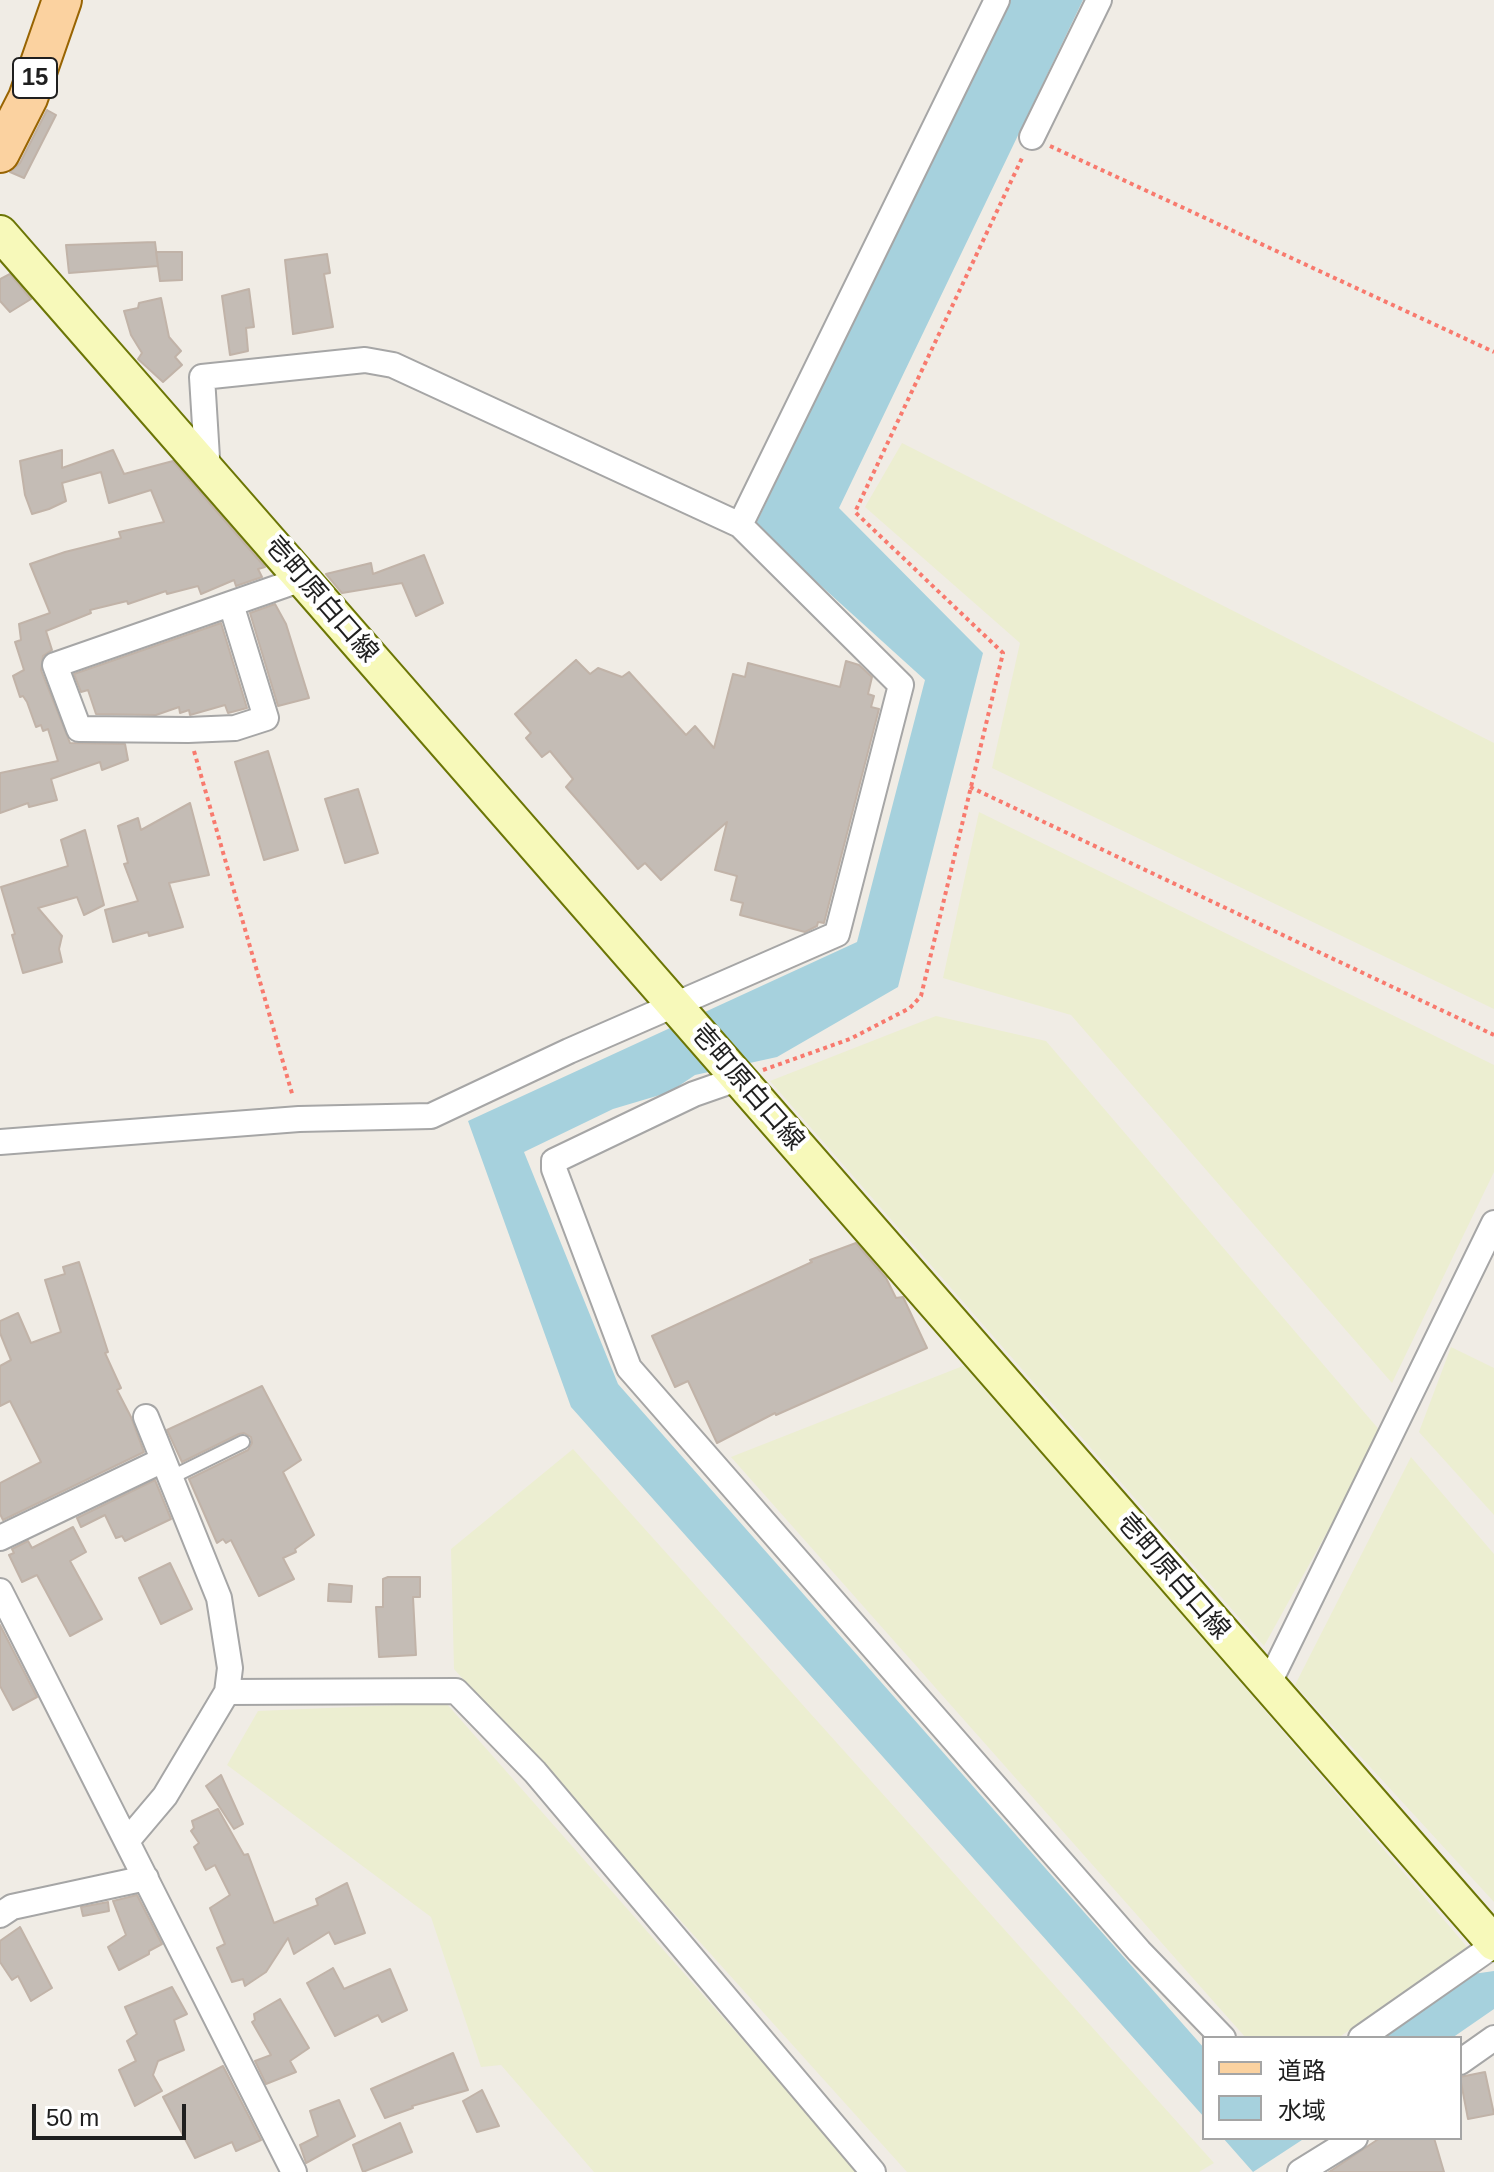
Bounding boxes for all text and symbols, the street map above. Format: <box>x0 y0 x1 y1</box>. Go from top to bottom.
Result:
road number: 15 <box>13 58 57 98</box>
street label: 壱町原白口線 <box>258 531 384 669</box>
street label: 壱町原白口線 <box>684 1019 810 1157</box>
street label: 壱町原白口線 <box>1110 1508 1236 1646</box>
legend <box>1202 2036 1462 2140</box>
text: 道路 <box>1278 2057 1326 2084</box>
scale bar <box>36 2088 190 2138</box>
text: 水域 <box>1278 2097 1326 2124</box>
text: 50 m <box>46 2104 99 2131</box>

